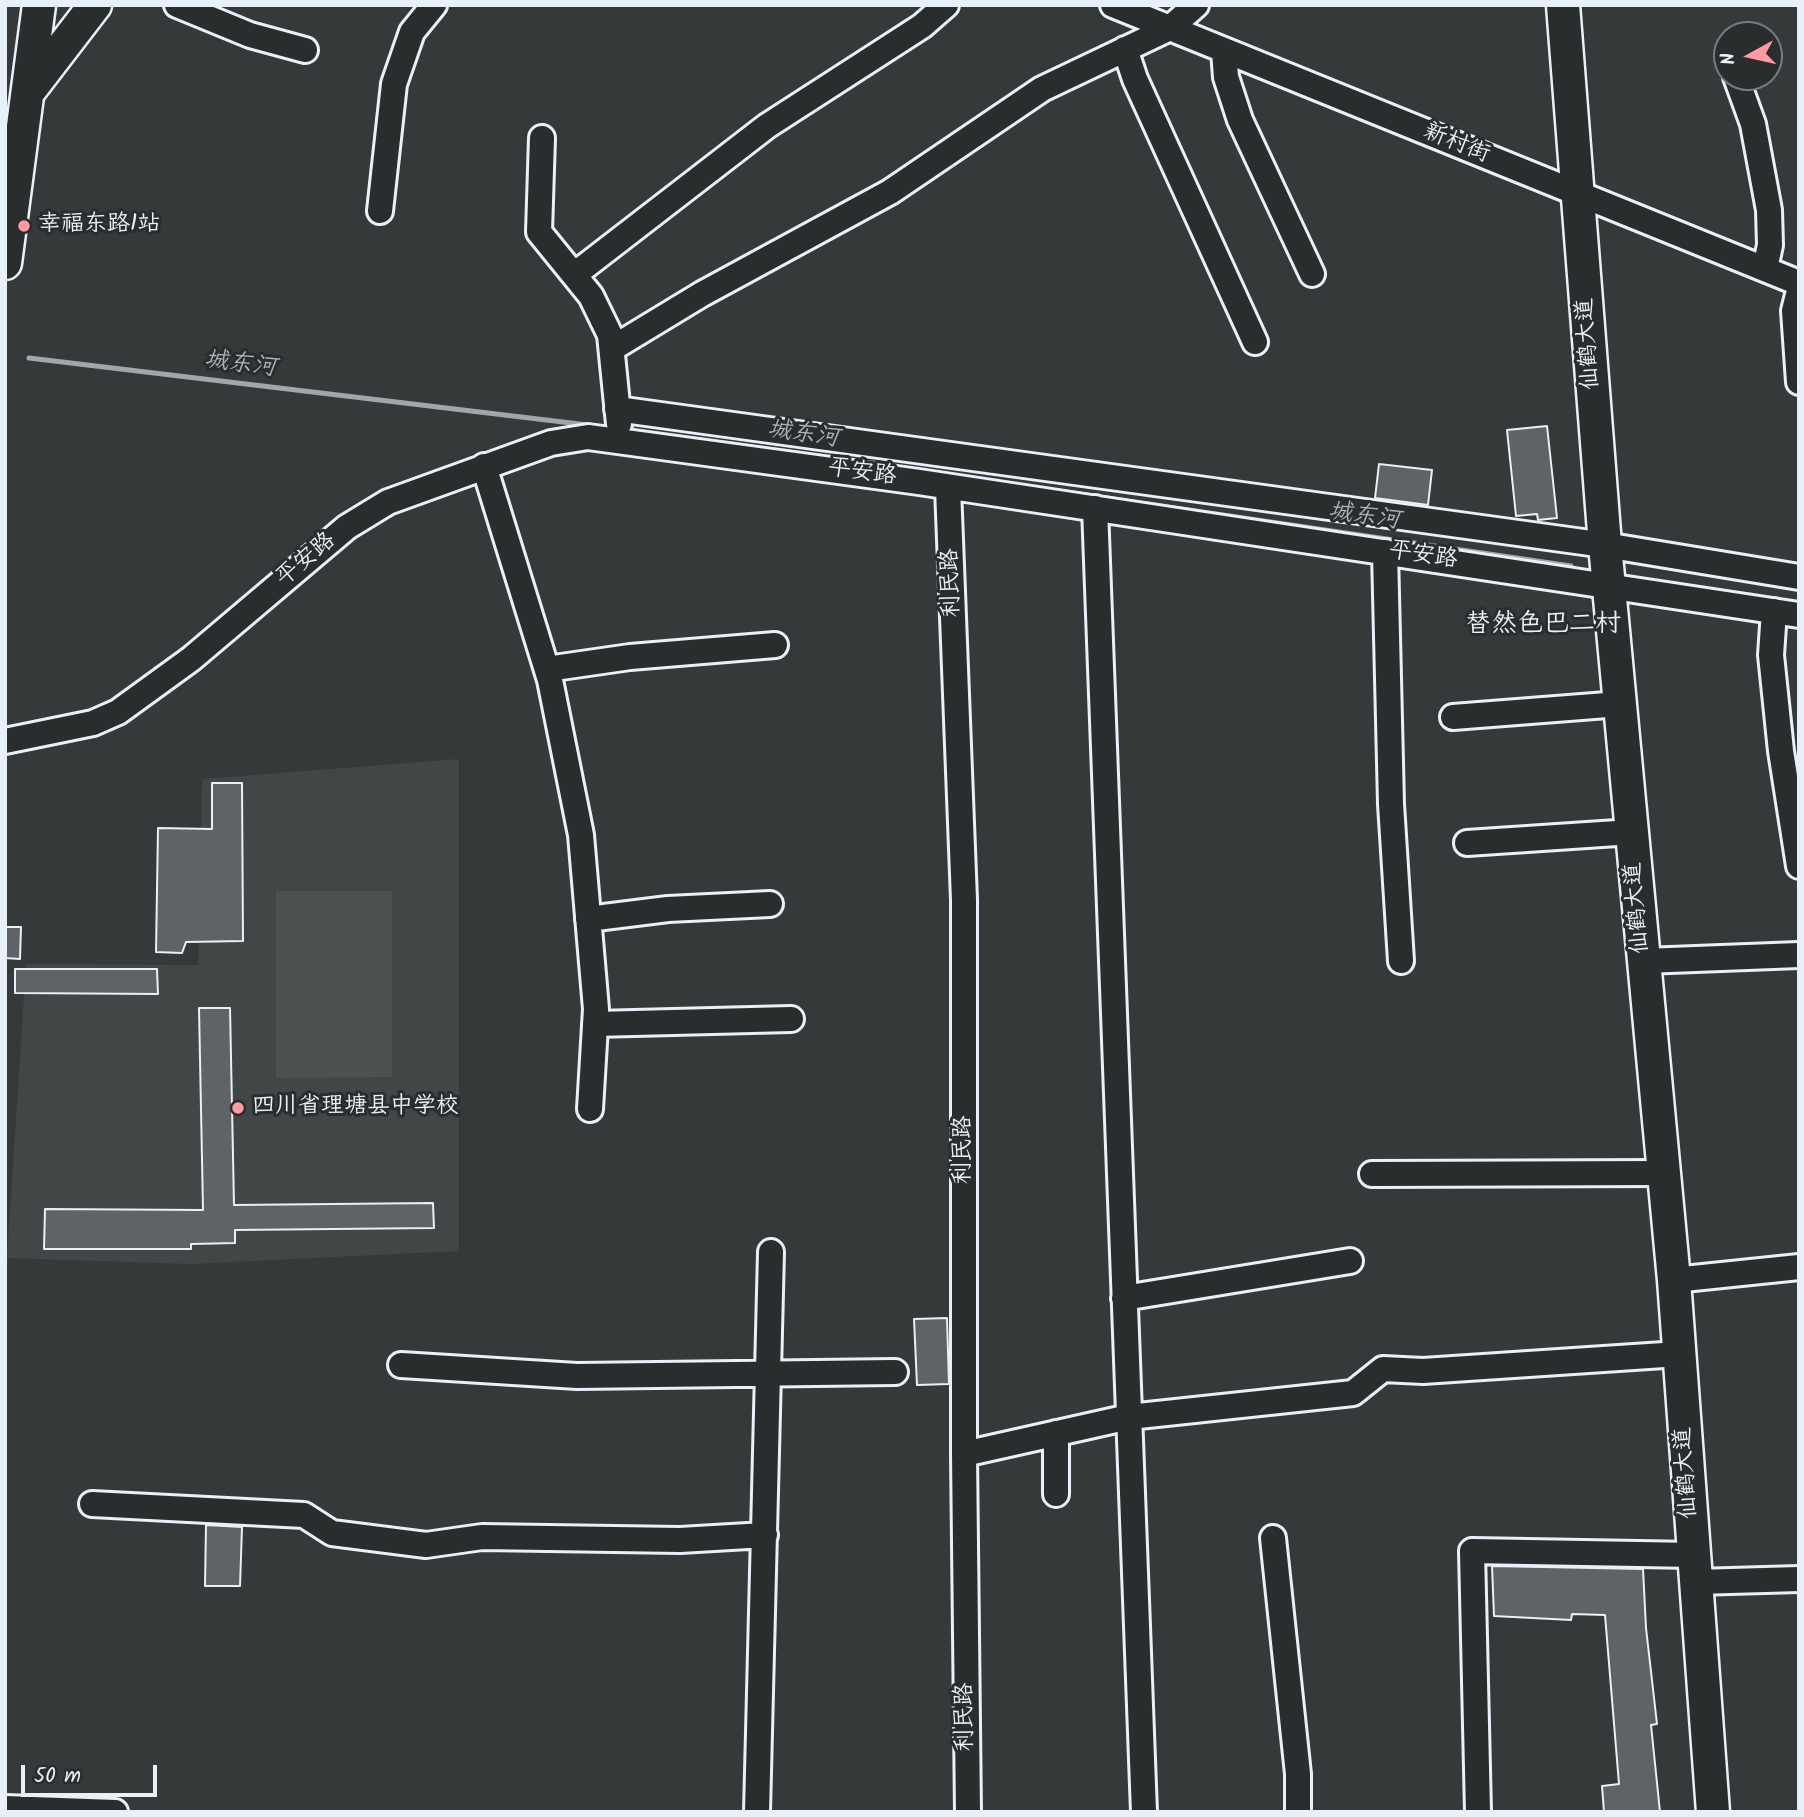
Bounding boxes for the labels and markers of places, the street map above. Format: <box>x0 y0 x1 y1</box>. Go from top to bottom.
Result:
place label: 幸福东路1站 <box>38 212 160 240</box>
marker: 幸福东路1站 <box>16 218 32 234</box>
place label: 四川省理塘县中学校 <box>252 1094 459 1122</box>
marker: 四川省理塘县中学校 <box>230 1100 246 1116</box>

